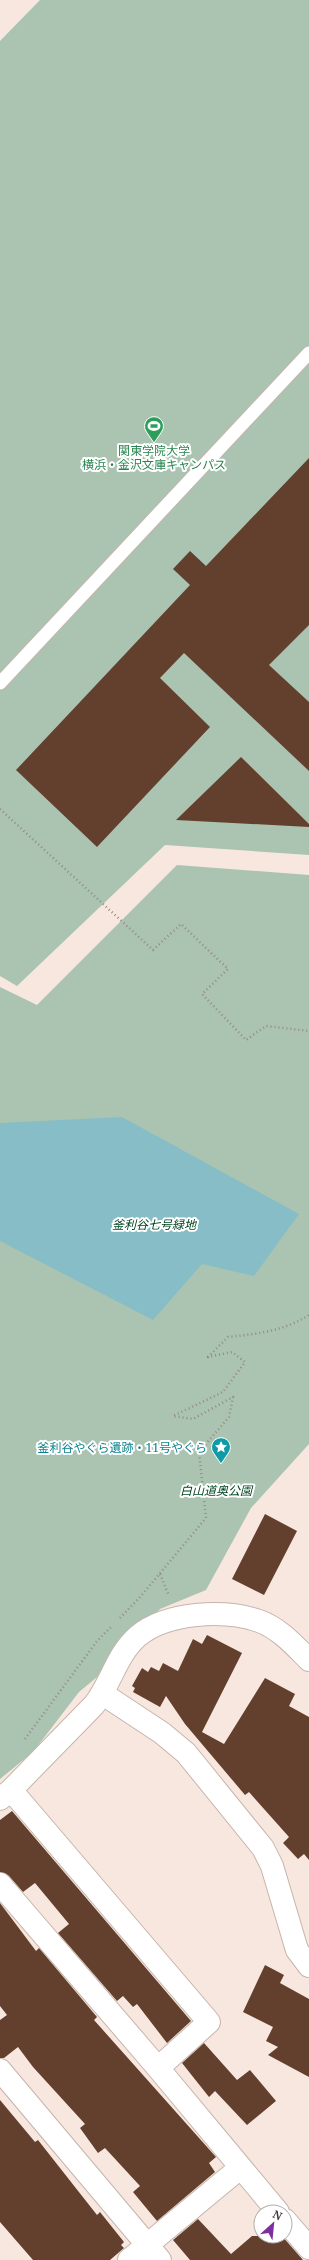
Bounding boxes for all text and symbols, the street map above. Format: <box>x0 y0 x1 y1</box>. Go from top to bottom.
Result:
sports icon: 関東学院大学 横浜・金沢文庫キャンパス <box>143 415 165 443</box>
place label: 関東学院大学 横浜・金沢文庫キャンパス <box>82 442 226 473</box>
park label: 釜利谷七号緑地 <box>112 1216 198 1233</box>
place icon: 釜利谷やぐら遺跡・11号やぐら <box>210 1436 232 1464</box>
place label: 釜利谷やぐら遺跡・11号やぐら <box>38 1439 207 1456</box>
park label: 白山道奥公園 <box>180 1482 254 1499</box>
north arrow <box>253 2204 293 2244</box>
text: N <box>270 2206 285 2223</box>

